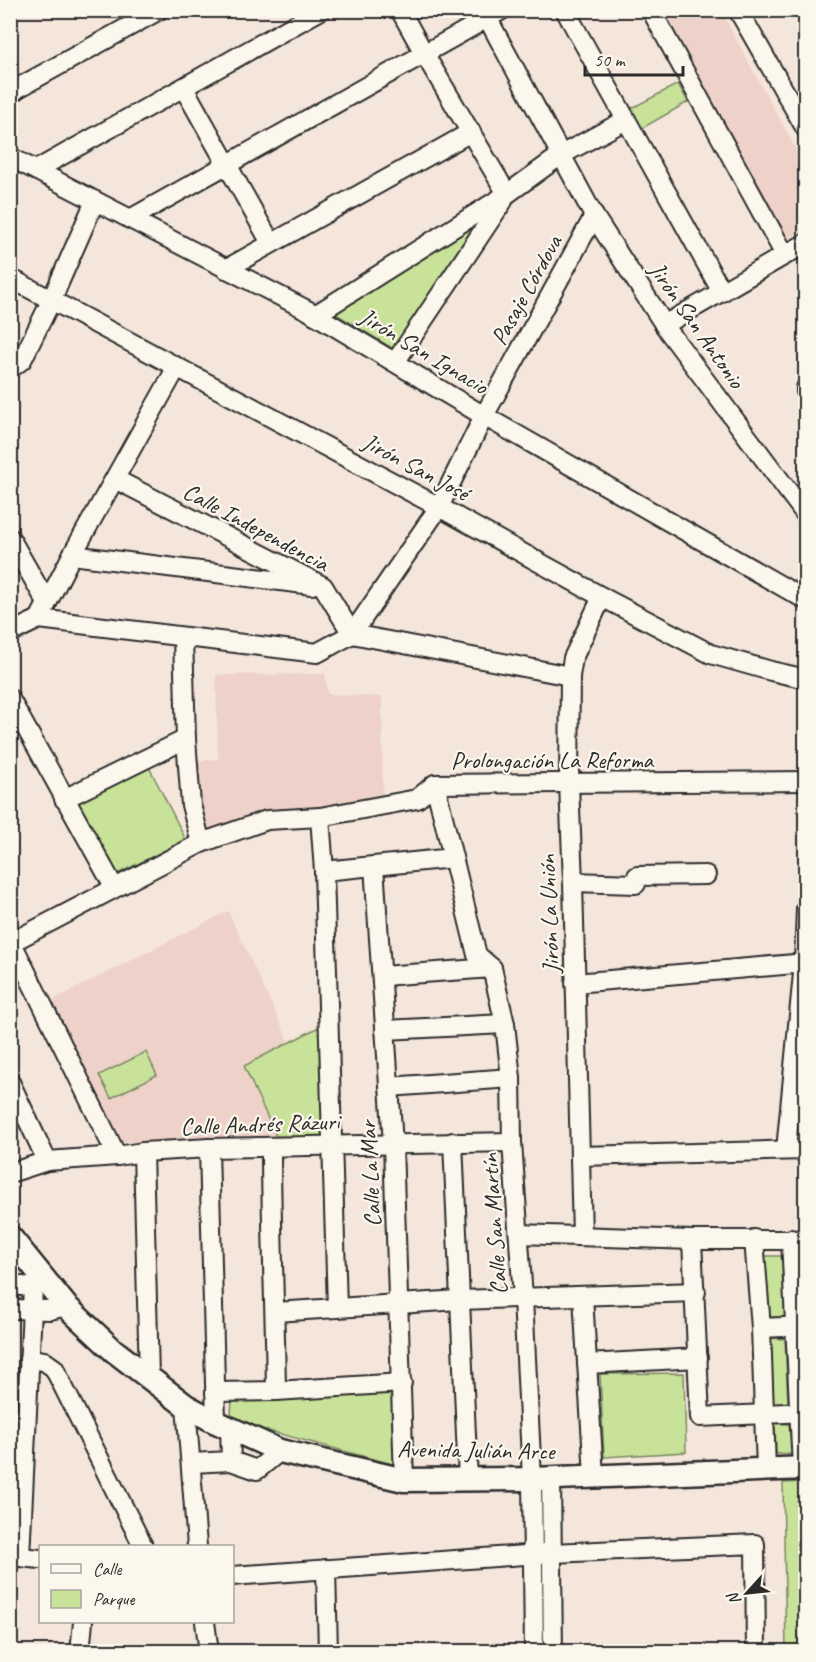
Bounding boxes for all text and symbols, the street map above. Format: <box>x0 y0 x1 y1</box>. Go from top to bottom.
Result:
scale bar <box>585 39 682 77</box>
text: 50 m <box>594 49 627 71</box>
street label: Pasaje Córdova <box>484 229 569 350</box>
street label: Jirón San Antonio <box>642 255 752 395</box>
street label: Jirón San Ignacio <box>354 300 495 402</box>
street label: Jirón San José <box>357 426 478 509</box>
street label: Calle Independencia <box>178 476 335 579</box>
street label: Prolongación La Reforma <box>451 745 655 775</box>
street label: Jirón La Unión <box>532 853 566 975</box>
street label: Calle Andrés Rázuri <box>180 1106 343 1142</box>
street label: Calle La Mar <box>352 1118 388 1228</box>
street label: Calle San Martín <box>474 1151 514 1296</box>
street label: Avenida Julián Arce <box>397 1434 557 1466</box>
legend <box>39 1545 234 1623</box>
text: Calle <box>93 1558 122 1580</box>
north arrow <box>717 1563 777 1623</box>
text: Parque <box>93 1588 135 1610</box>
text: N <box>722 1588 746 1608</box>

